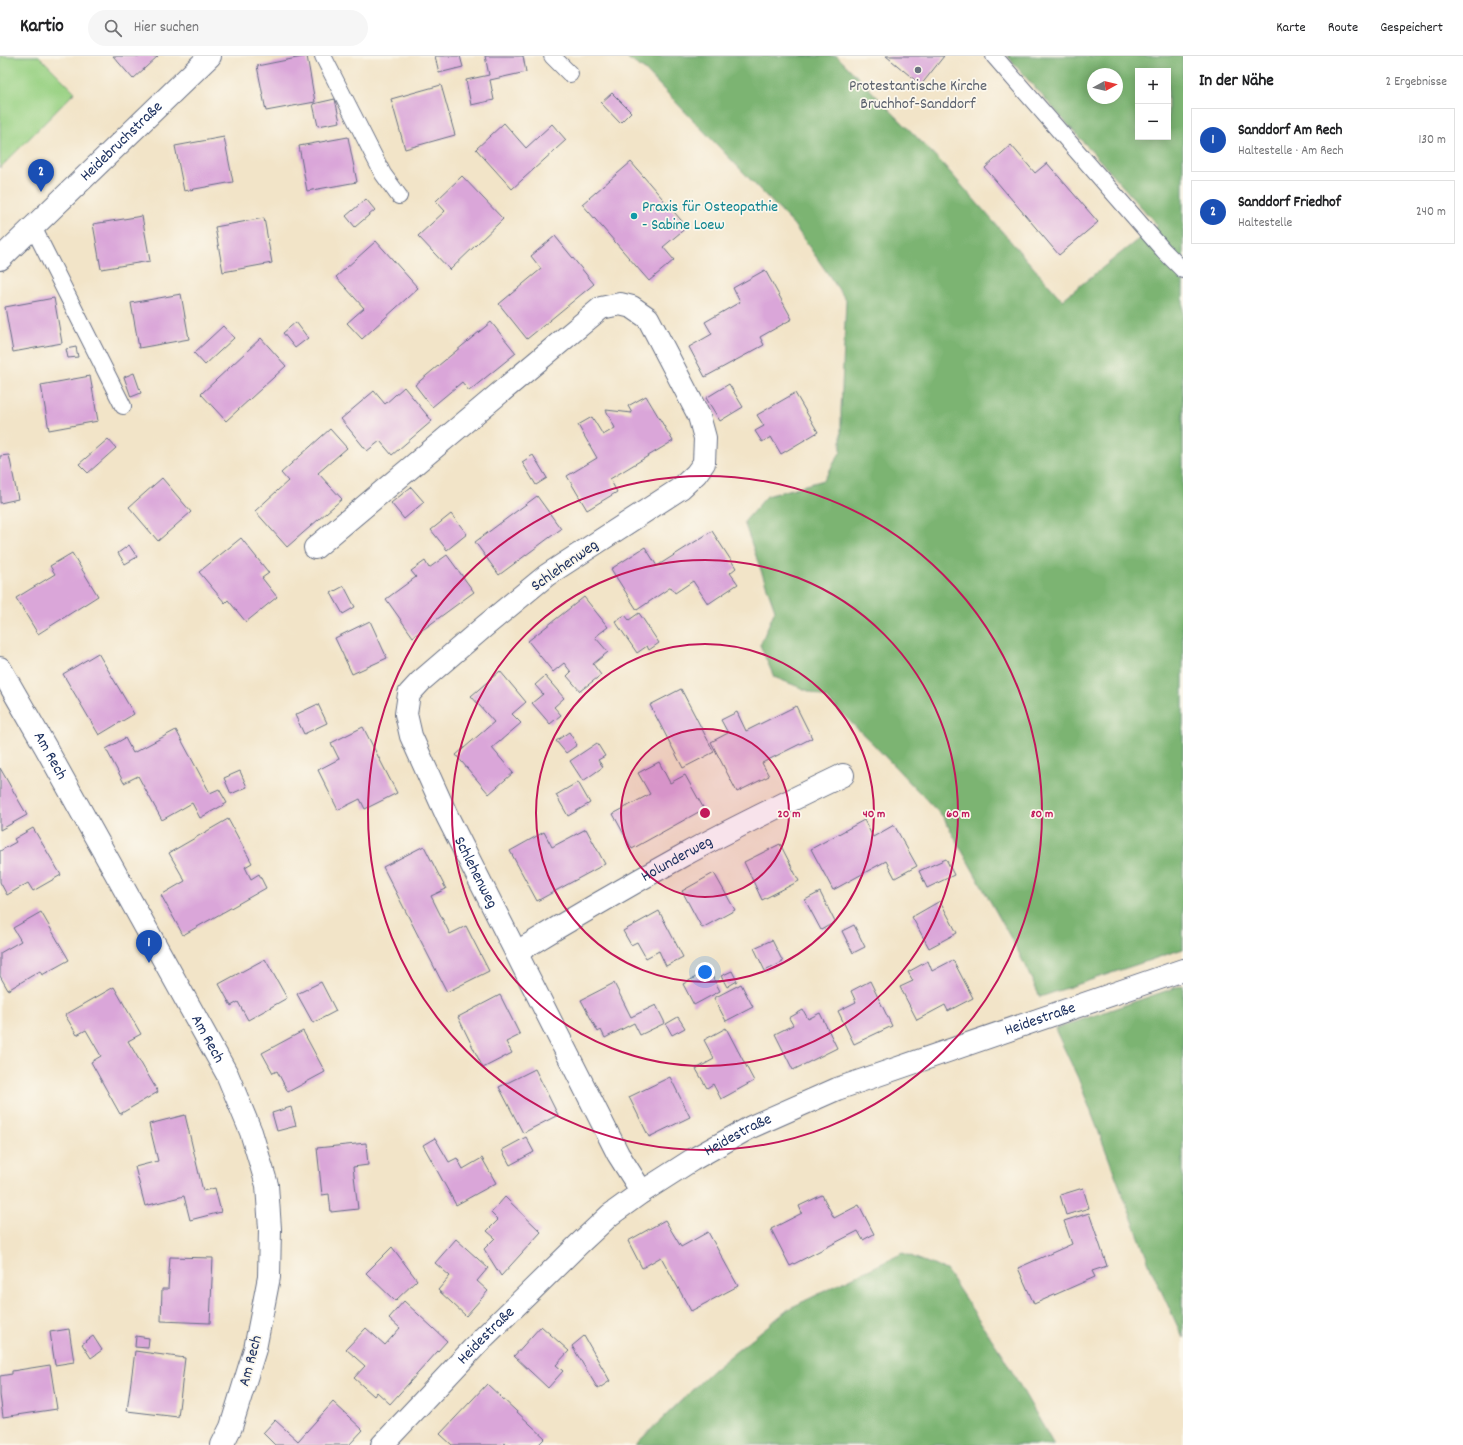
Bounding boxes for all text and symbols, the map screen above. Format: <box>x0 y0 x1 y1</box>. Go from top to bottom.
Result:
search box <box>88 10 368 46</box>
text: Kartio <box>20 14 64 41</box>
icon: search <box>102 17 124 39</box>
text: Hier suchen <box>134 17 199 39</box>
text: Karte <box>1276 18 1306 38</box>
text: Route <box>1328 18 1358 38</box>
text: Gespeichert <box>1380 18 1443 38</box>
marker: Protestantische Kirche Bruchhof-Sanddorf <box>913 65 923 75</box>
north arrow <box>1087 68 1123 104</box>
map controls <box>1135 68 1171 140</box>
button: + <box>1135 68 1171 104</box>
text: In der Nähe <box>1199 70 1274 94</box>
text: 2 Ergebnisse <box>1386 73 1447 92</box>
place label: Protestantische Kirche Bruchhof-Sanddorf <box>849 75 987 116</box>
street label: Heidebruchstraße <box>75 96 168 187</box>
button: − <box>1135 104 1171 140</box>
text: Sanddorf Am Rech <box>1238 120 1342 142</box>
text: 1 <box>1212 131 1214 150</box>
text: 130 m <box>1418 131 1446 150</box>
text: Haltestelle · Am Rech <box>1238 142 1343 161</box>
pin: 2 <box>28 159 54 192</box>
text: Sanddorf Friedhof <box>1238 192 1341 214</box>
place label: Praxis für Osteopathie - Sabine Loew <box>642 196 778 237</box>
text: 2 <box>1210 203 1216 222</box>
text: 240 m <box>1416 203 1446 222</box>
marker: Praxis für Osteopathie - Sabine Loew <box>629 211 639 221</box>
text: Haltestelle <box>1238 214 1292 233</box>
street label: Schlehenweg <box>527 534 603 598</box>
street label: Am Rech <box>27 727 73 784</box>
centre of rings <box>698 806 712 820</box>
text: 20 m <box>778 806 800 823</box>
text: 40 m <box>863 806 885 823</box>
text: 60 m <box>946 806 970 823</box>
text: 80 m <box>1031 806 1053 823</box>
street label: Holunderweg <box>637 830 717 888</box>
street label: Schlehenweg <box>448 833 503 912</box>
pin: 1 <box>136 930 162 963</box>
your location <box>695 962 715 982</box>
street label: Heidestraße <box>1001 996 1078 1042</box>
street label: Am Rech <box>185 1011 230 1067</box>
street label: Heidestraße <box>700 1108 775 1162</box>
street label: Heidestraße <box>452 1301 520 1370</box>
street label: Am Rech <box>233 1333 269 1389</box>

